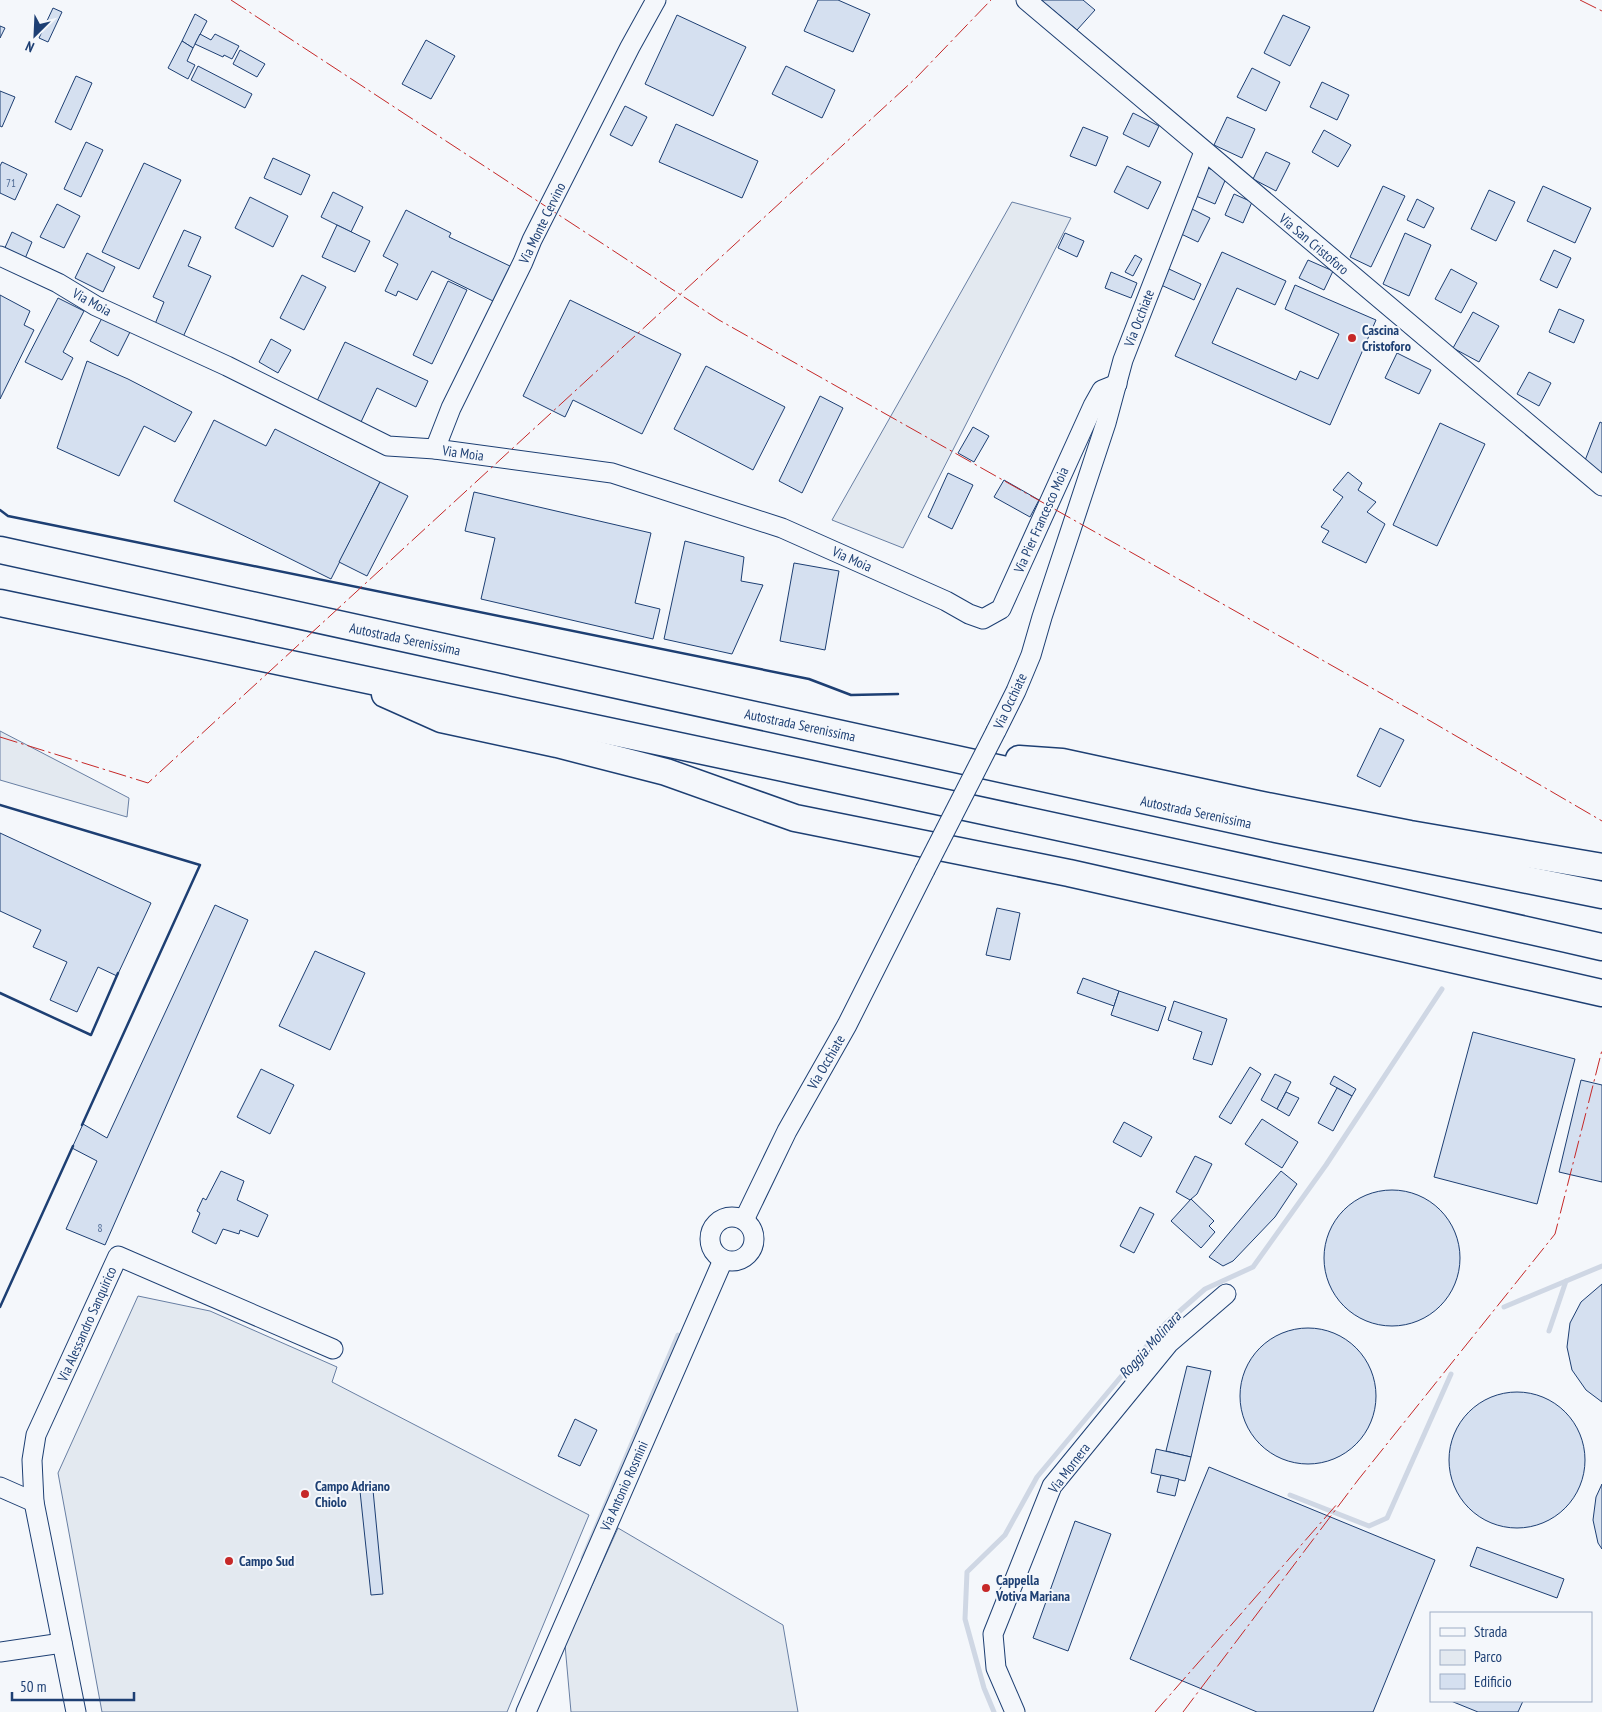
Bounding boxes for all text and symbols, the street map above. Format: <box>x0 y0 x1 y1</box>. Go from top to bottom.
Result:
north arrow <box>10 10 60 60</box>
text: N <box>23 37 37 57</box>
house number: 71 <box>6 176 16 190</box>
street label: Via Monte Cervino <box>514 180 569 267</box>
street label: Via San Cristoforo <box>1275 209 1353 278</box>
street label: Via Moia <box>69 284 115 320</box>
street label: Via Occhiate <box>1120 287 1158 350</box>
place label: Cascina Cristoforo <box>1362 321 1411 355</box>
marker: Cascina Cristoforo <box>1346 332 1358 344</box>
street label: Via Moia <box>440 441 485 465</box>
street label: Via Pier Francesco Moia <box>1009 464 1072 577</box>
street label: Via Moia <box>828 542 875 576</box>
street label: Autostrada Serenissima <box>348 618 462 660</box>
street label: Via Occhiate <box>989 670 1031 733</box>
street label: Autostrada Serenissima <box>743 704 857 746</box>
street label: Autostrada Serenissima <box>1139 791 1253 833</box>
street label: Via Occhiate <box>803 1031 849 1093</box>
house number: 8 <box>98 1221 103 1235</box>
street label: Via Alessandro Sanquirico <box>53 1264 120 1385</box>
water label: Roggia Molinara <box>1114 1306 1185 1382</box>
street label: Via Antonio Rosmini <box>596 1438 652 1535</box>
street label: Via Mornera <box>1044 1439 1094 1497</box>
place label: Campo Adriano Chiolo <box>315 1477 390 1511</box>
marker: Campo Adriano Chiolo <box>299 1488 311 1500</box>
place label: Campo Sud <box>239 1552 294 1570</box>
marker: Campo Sud <box>223 1555 235 1567</box>
place label: Cappella Votiva Mariana <box>995 1571 1070 1605</box>
marker: Cappella Votiva Mariana <box>980 1582 992 1594</box>
legend <box>1430 1612 1592 1702</box>
text: Strada <box>1474 1622 1507 1641</box>
text: Parco <box>1474 1647 1502 1666</box>
scale bar <box>12 1670 135 1702</box>
text: Edificio <box>1474 1672 1512 1691</box>
text: 50 m <box>20 1677 46 1696</box>

